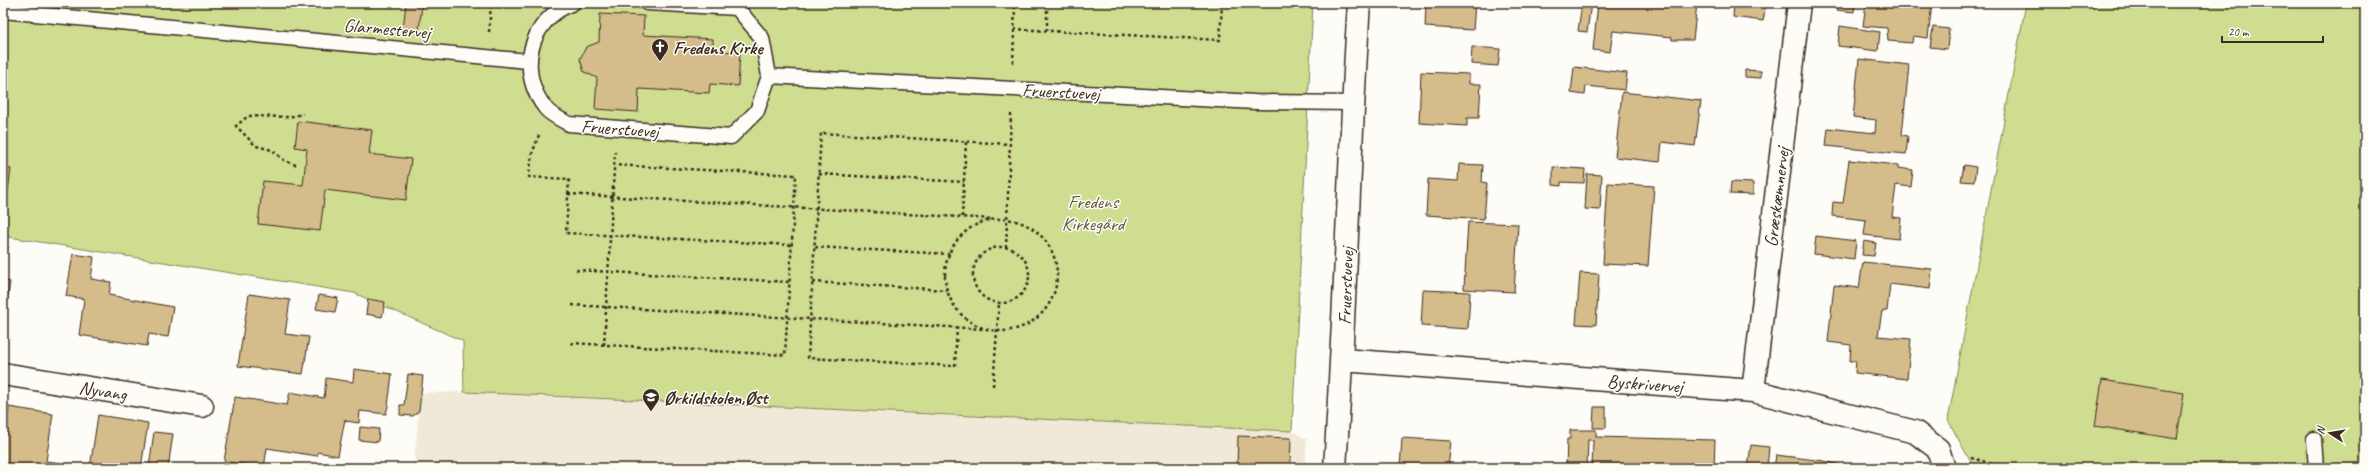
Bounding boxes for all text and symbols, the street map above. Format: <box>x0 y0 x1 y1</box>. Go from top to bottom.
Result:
street label: Glarmestervej <box>343 13 434 45</box>
scale bar <box>2222 18 2323 44</box>
text: 20 m <box>2228 24 2250 40</box>
place label: Fredens Kirke <box>673 36 764 60</box>
church icon: Fredens Kirke <box>650 37 670 62</box>
street label: Fruerstuevej <box>1022 78 1102 106</box>
street label: Fruerstuevej <box>580 114 662 144</box>
street label: Græskæmnervej <box>1759 143 1795 248</box>
park label: Fredens Kirkegård <box>1062 190 1128 236</box>
street label: Fruerstuevej <box>1333 245 1359 325</box>
street label: Byskrivervej <box>1606 369 1687 399</box>
street label: Nyvang <box>77 375 130 407</box>
place label: Ørkildskolen,Øst <box>664 386 770 410</box>
school or university icon: Ørkildskolen,Øst <box>641 387 661 412</box>
north arrow <box>2310 413 2350 453</box>
text: N <box>2313 424 2328 436</box>

